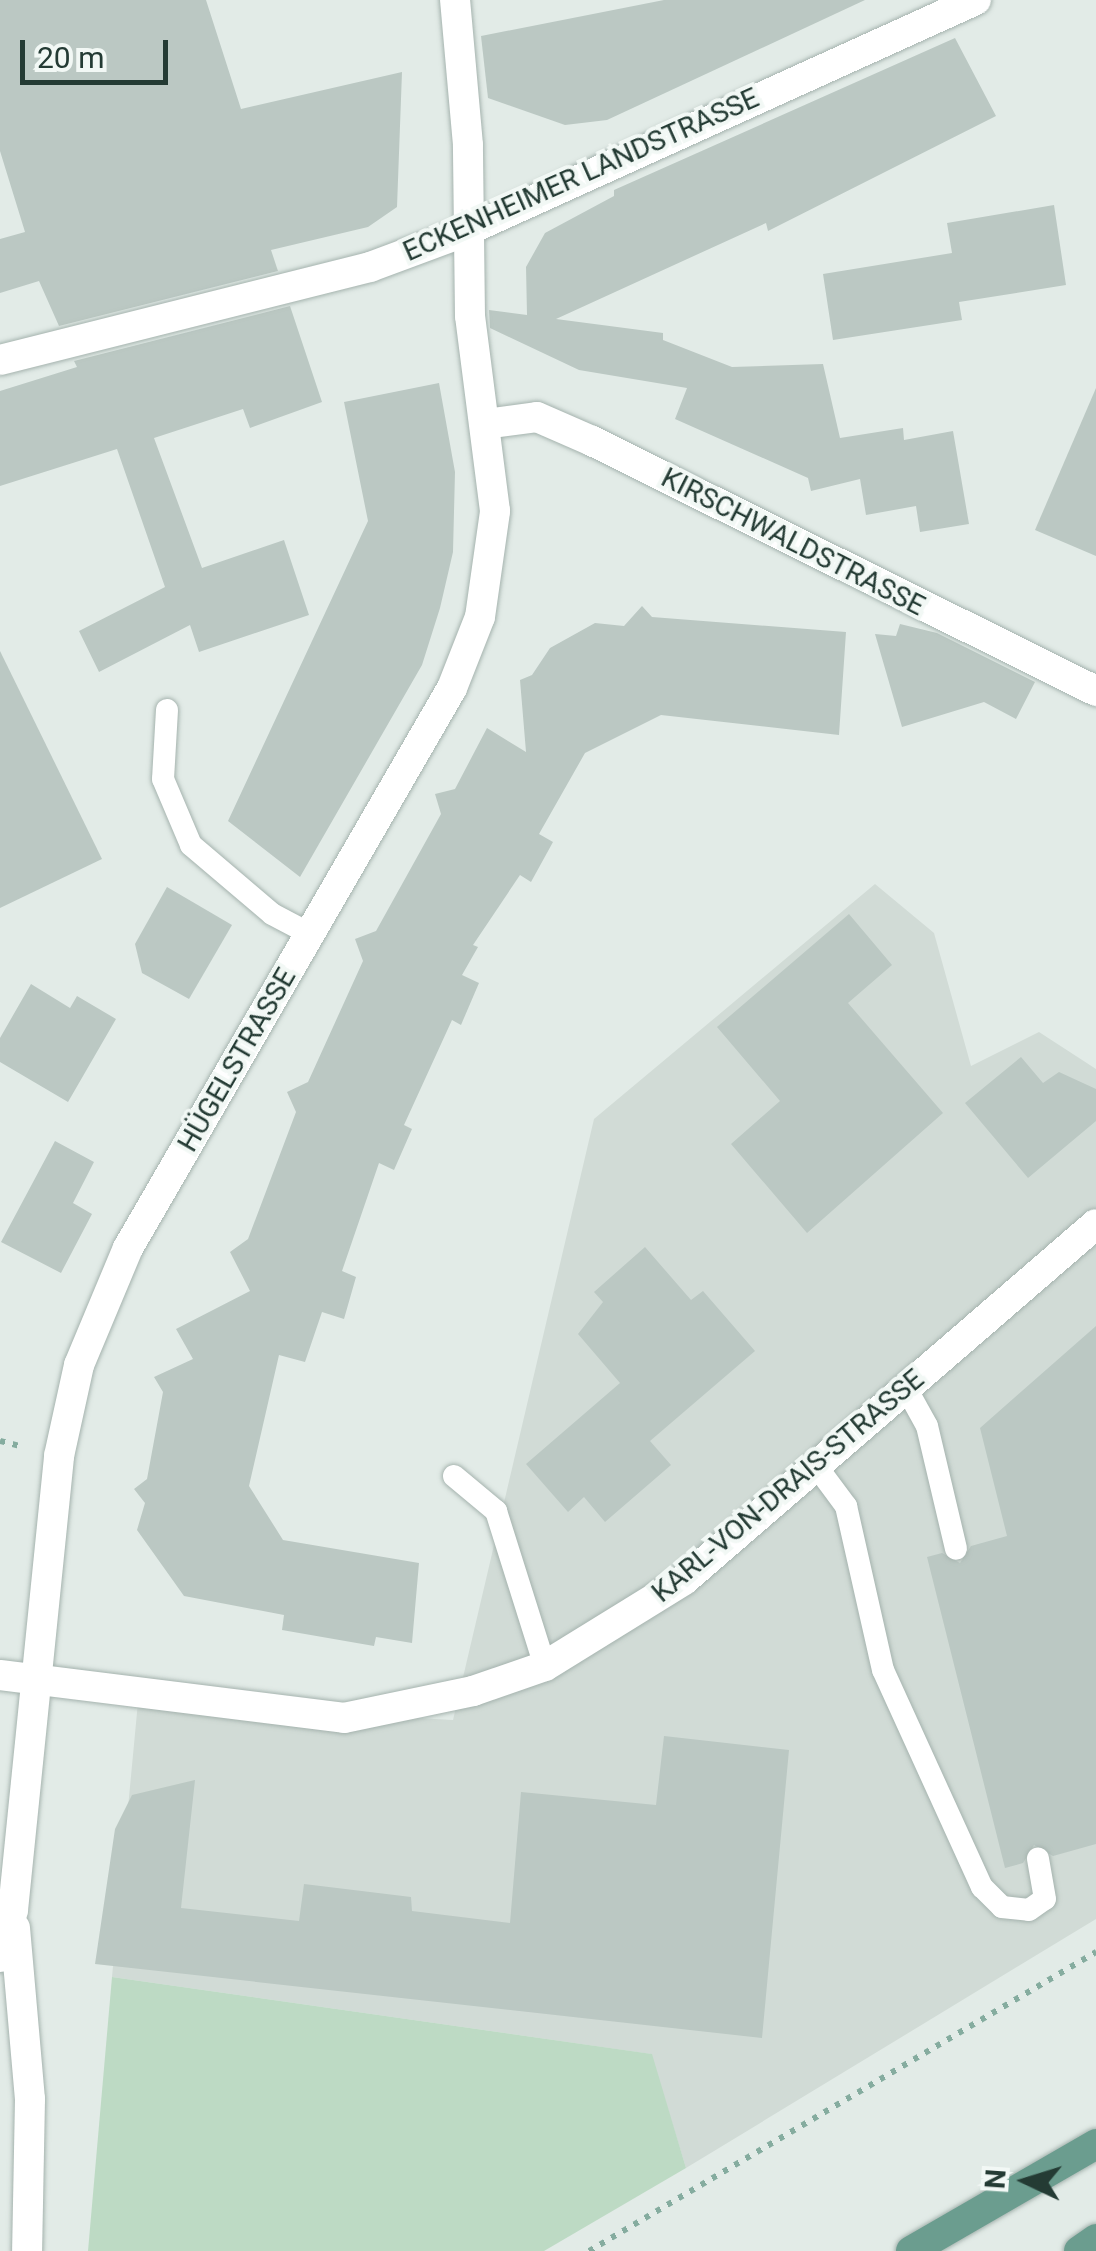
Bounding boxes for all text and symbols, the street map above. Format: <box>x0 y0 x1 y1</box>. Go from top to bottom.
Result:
scale bar <box>25 20 172 82</box>
text: 20 m <box>37 40 104 75</box>
street label: ECKENHEIMER LANDSTRASSE <box>398 81 764 269</box>
street label: KIRSCHWALDSTRASSE <box>656 461 930 623</box>
street label: HÜGELSTRASSE <box>171 962 303 1158</box>
street label: KARL-VON-DRAIS-STRASSE <box>645 1362 931 1610</box>
north arrow <box>976 2131 1076 2231</box>
text: N <box>978 2168 1013 2190</box>

